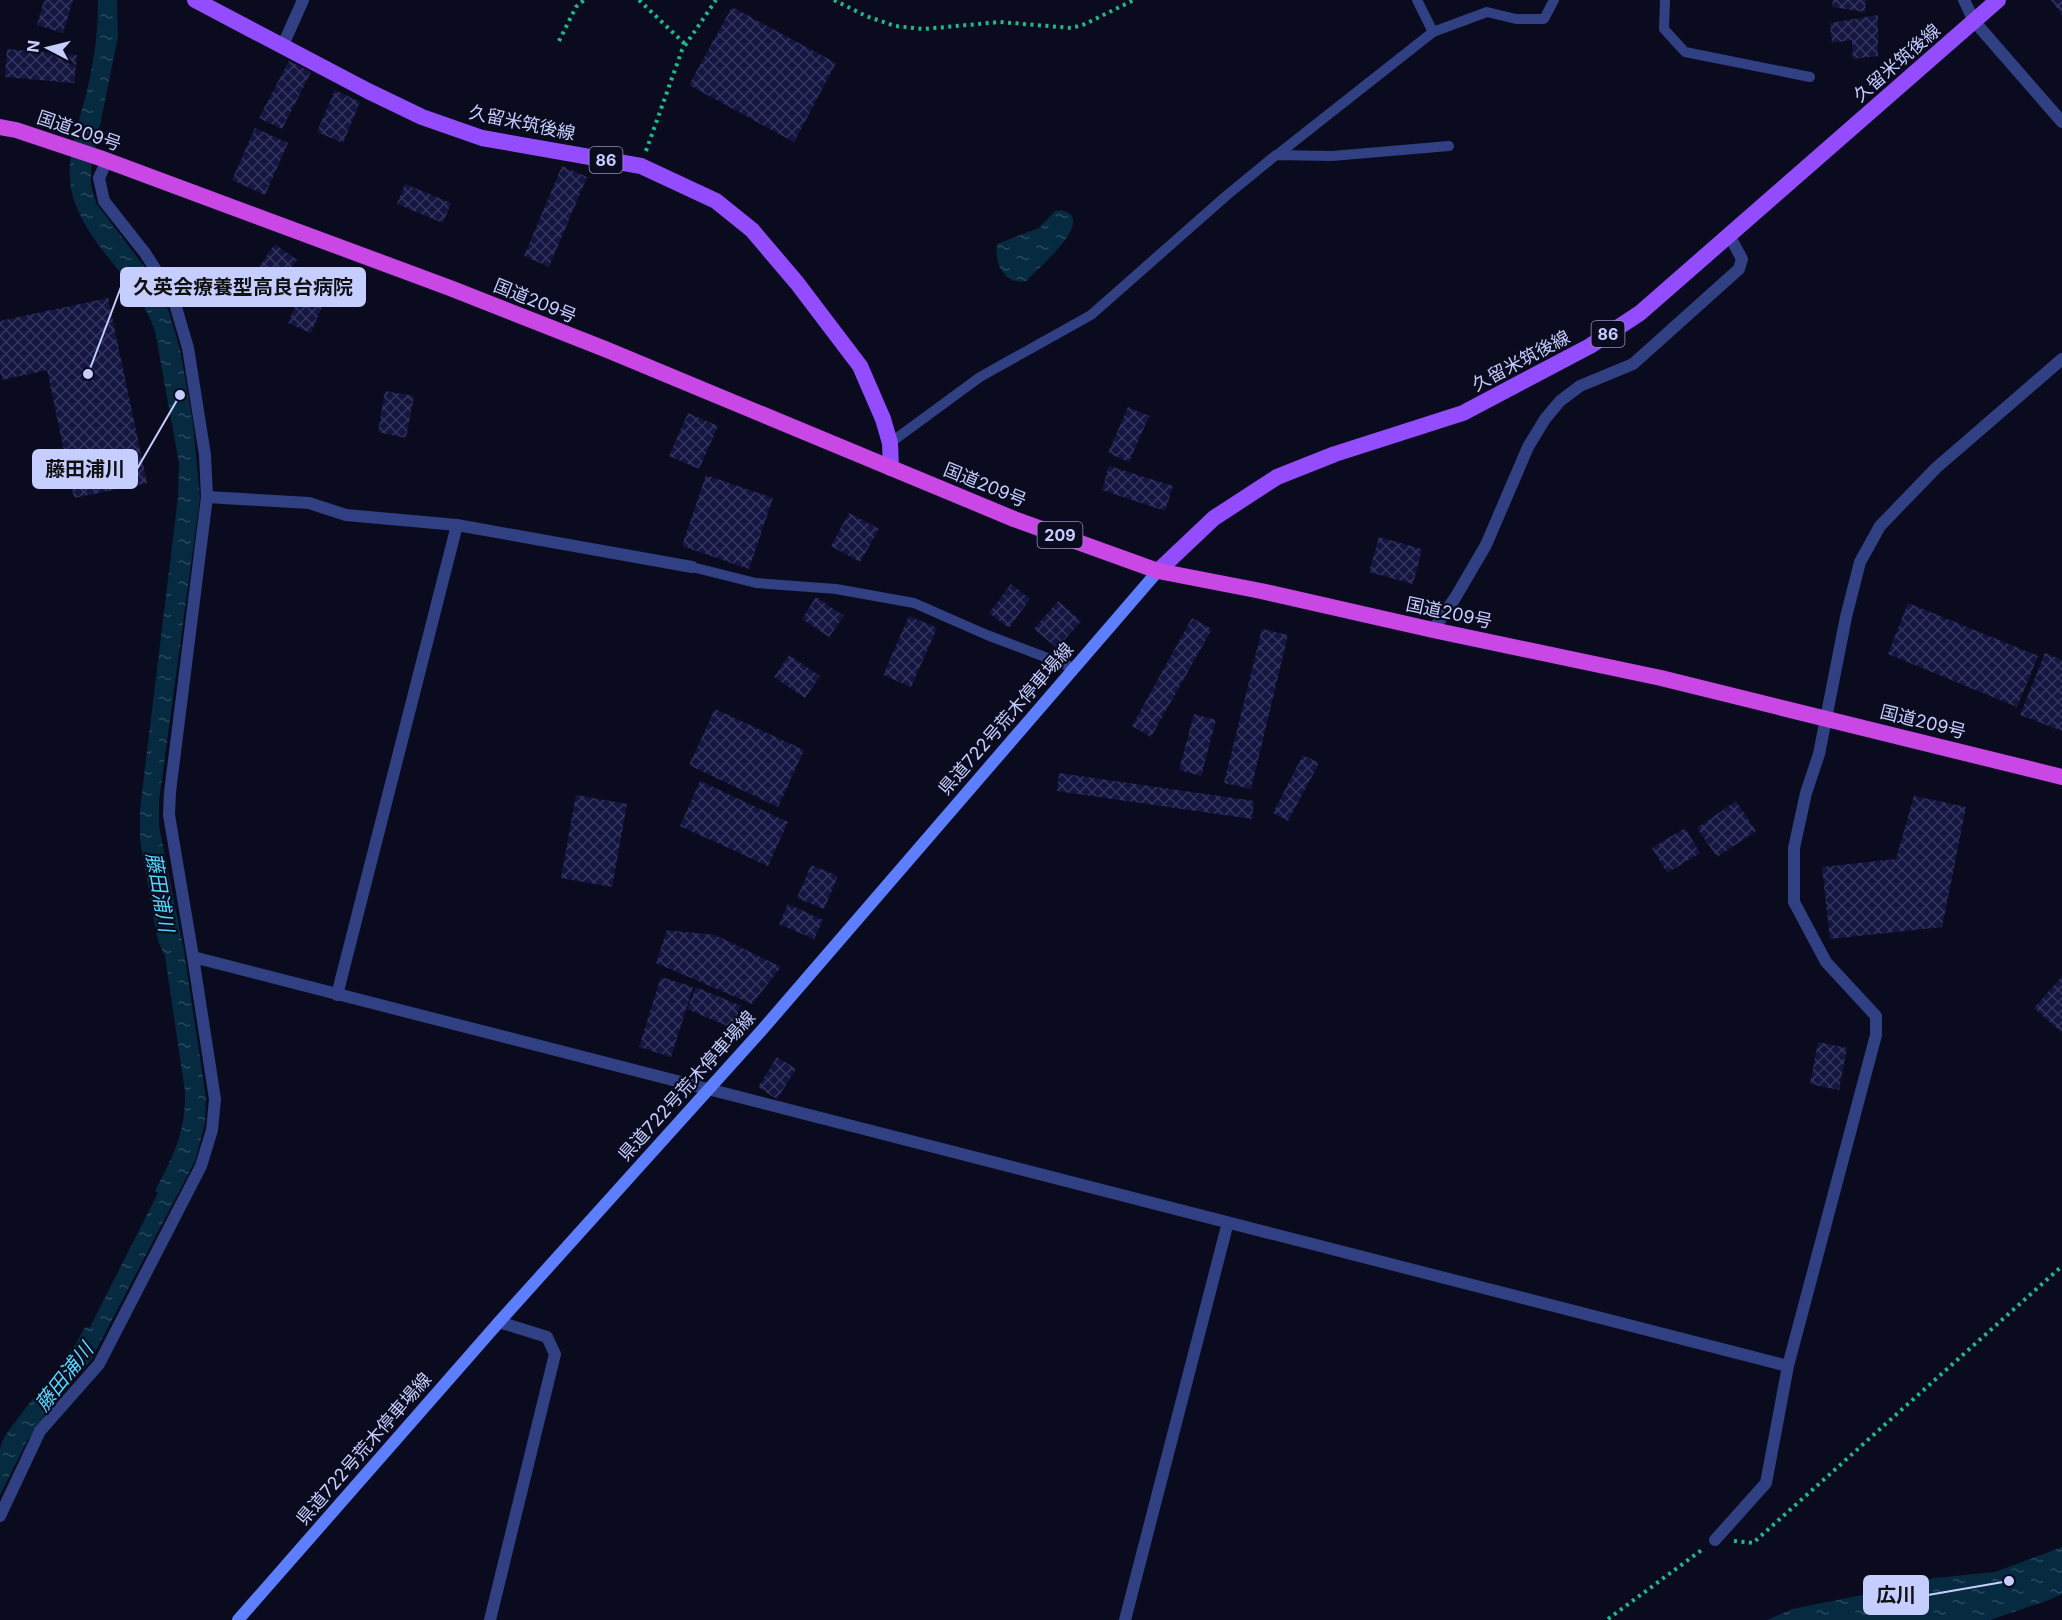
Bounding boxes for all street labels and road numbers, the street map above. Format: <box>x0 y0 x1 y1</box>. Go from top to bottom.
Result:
street label: 久留米筑後線 <box>1849 19 1944 106</box>
street label: 久留米筑後線 <box>467 101 577 144</box>
street label: 国道209号 <box>34 106 124 155</box>
road number: 86 <box>590 147 622 173</box>
street label: 国道209号 <box>491 274 580 327</box>
road number: 86 <box>1592 321 1624 347</box>
street label: 久留米筑後線 <box>1468 326 1573 395</box>
street label: 国道209号 <box>941 458 1030 511</box>
road number: 209 <box>1038 522 1082 548</box>
street label: 国道209号 <box>1404 593 1494 632</box>
street label: 県道722号荒木停車場線 <box>934 639 1077 799</box>
street label: 国道209号 <box>1878 701 1968 742</box>
street label: 県道722号荒木停車場線 <box>614 1006 759 1165</box>
street label: 県道722号荒木停車場線 <box>292 1369 435 1529</box>

